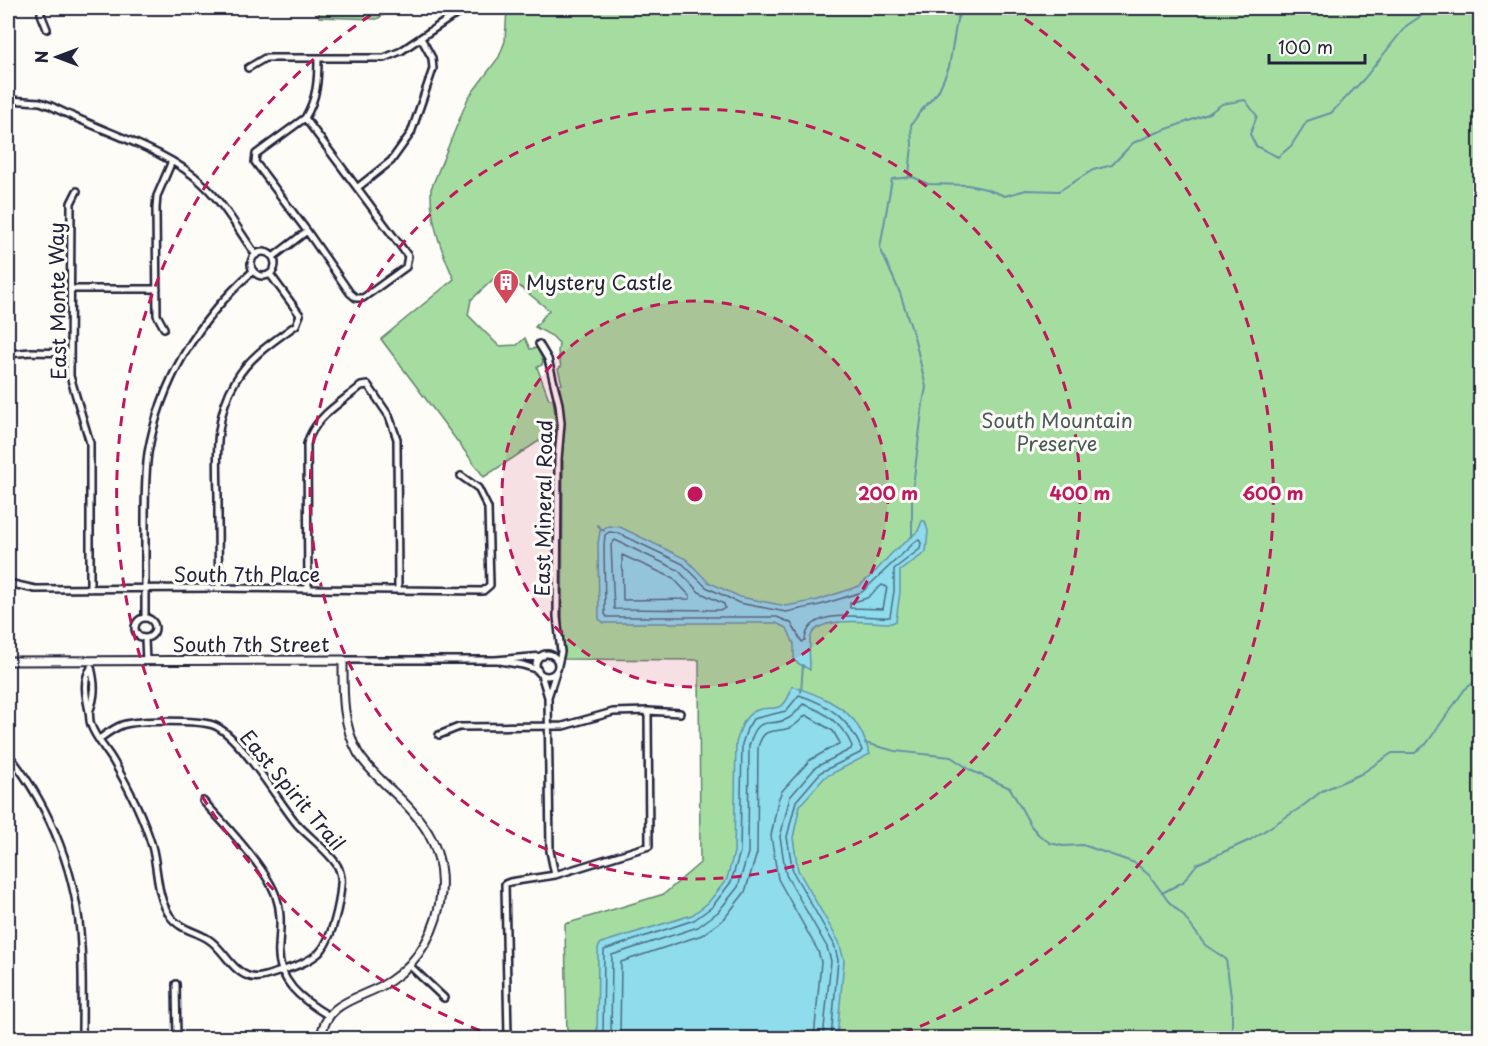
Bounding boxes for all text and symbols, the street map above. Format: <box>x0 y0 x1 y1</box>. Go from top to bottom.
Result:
north arrow <box>27 27 87 87</box>
scale bar <box>1269 27 1365 65</box>
text: 100 m <box>1278 33 1333 60</box>
text: N <box>29 51 53 63</box>
street label: East Monte Way <box>41 222 73 380</box>
building icon: Mystery Castle <box>491 267 521 305</box>
place label: Mystery Castle <box>526 267 673 297</box>
park label: South Mountain Preserve <box>981 405 1133 458</box>
street label: East Mineral Road <box>526 419 560 597</box>
text: 200 m <box>858 479 918 506</box>
text: 400 m <box>1050 479 1110 506</box>
text: 600 m <box>1242 479 1304 506</box>
centre of rings <box>685 484 705 504</box>
street label: South 7th Place <box>174 559 320 589</box>
street label: South 7th Street <box>173 629 329 659</box>
street label: East Spirit Trail <box>233 723 353 857</box>

